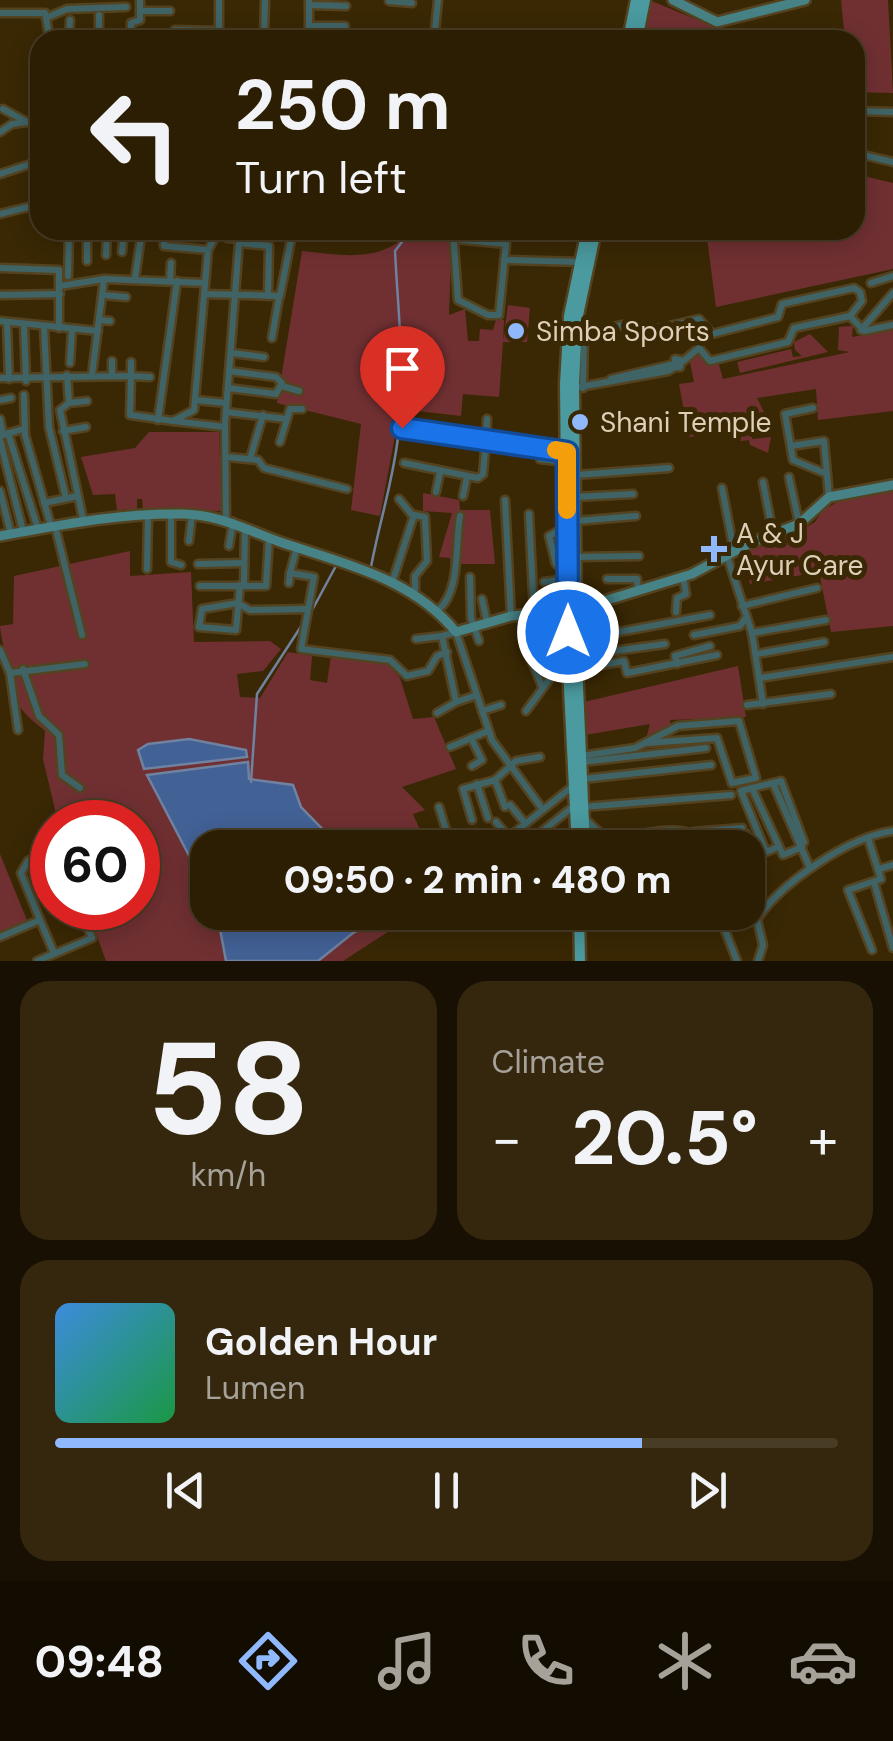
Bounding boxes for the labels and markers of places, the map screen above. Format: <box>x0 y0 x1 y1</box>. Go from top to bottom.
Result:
place label: Simba Sports <box>536 313 710 350</box>
marker: Simba Sports <box>505 320 527 342</box>
pin <box>360 326 445 429</box>
place label: Shani Temple <box>600 404 772 441</box>
marker: Shani Temple <box>569 411 591 433</box>
place label: A & J Ayur Care <box>736 515 863 584</box>
marker: A & J Ayur Care <box>701 536 727 562</box>

